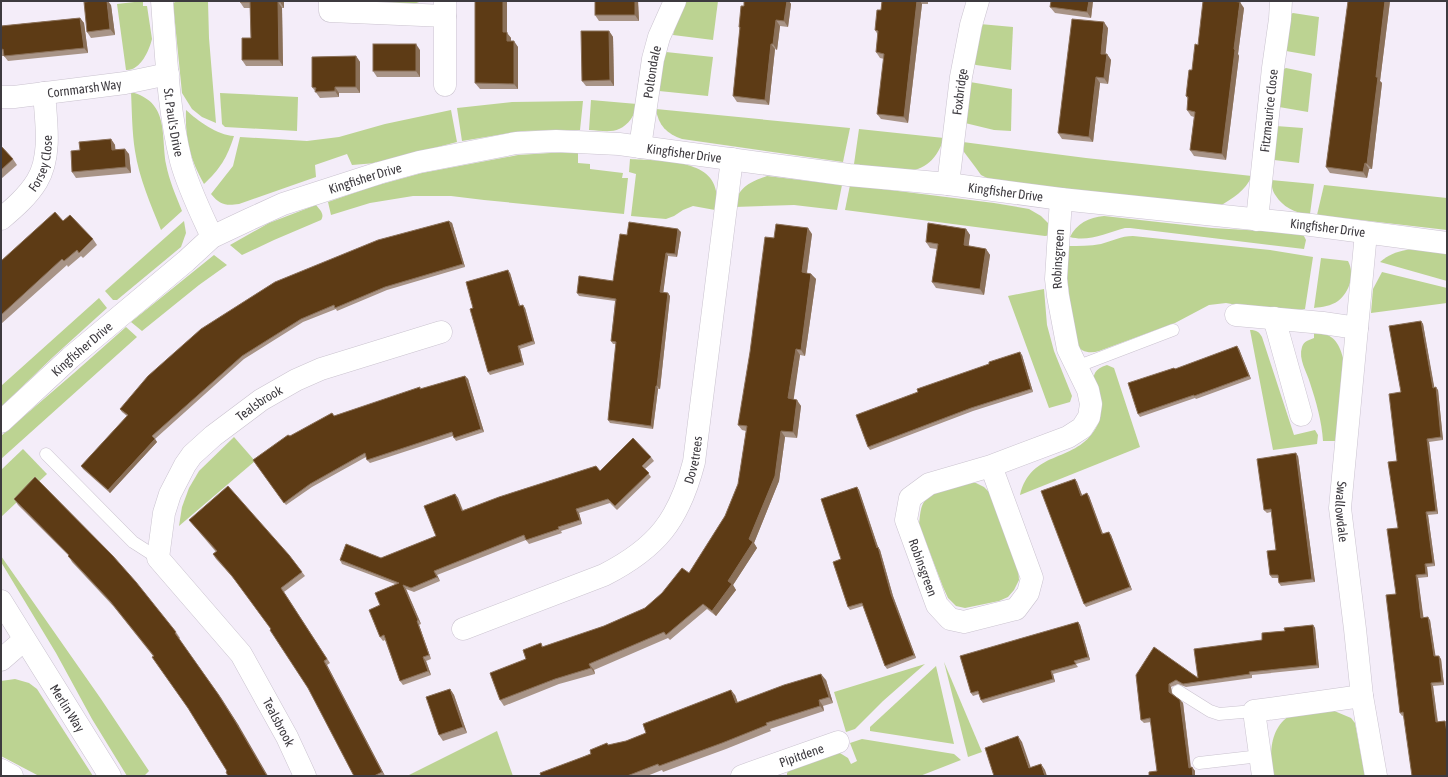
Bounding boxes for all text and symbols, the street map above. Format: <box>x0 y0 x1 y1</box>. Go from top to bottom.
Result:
street label: Poltondale <box>640 44 664 99</box>
street label: Foxbridge <box>949 67 970 116</box>
street label: Fitzmaurice Close <box>1257 68 1281 153</box>
street label: Cornmarsh Way <box>47 76 123 101</box>
street label: St. Paul's Drive <box>161 87 187 158</box>
street label: Forsey Close <box>25 135 55 195</box>
street label: Kingfisher Drive <box>646 141 723 166</box>
street label: Kingfisher Drive <box>327 160 403 197</box>
street label: Kingfisher Drive <box>967 180 1044 205</box>
street label: Kingfisher Drive <box>1289 216 1366 240</box>
street label: Robinsgreen <box>1049 228 1067 290</box>
street label: Kingfisher Drive <box>48 319 116 379</box>
street label: Tealsbrook <box>233 382 285 424</box>
street label: Dovetrees <box>681 435 705 486</box>
street label: Swallowdale <box>1332 481 1351 543</box>
street label: Robinsgreen <box>905 537 940 598</box>
street label: Merlin Way <box>47 682 88 735</box>
street label: Tealsbrook <box>260 695 298 749</box>
street label: Pipitdene <box>777 741 826 770</box>

